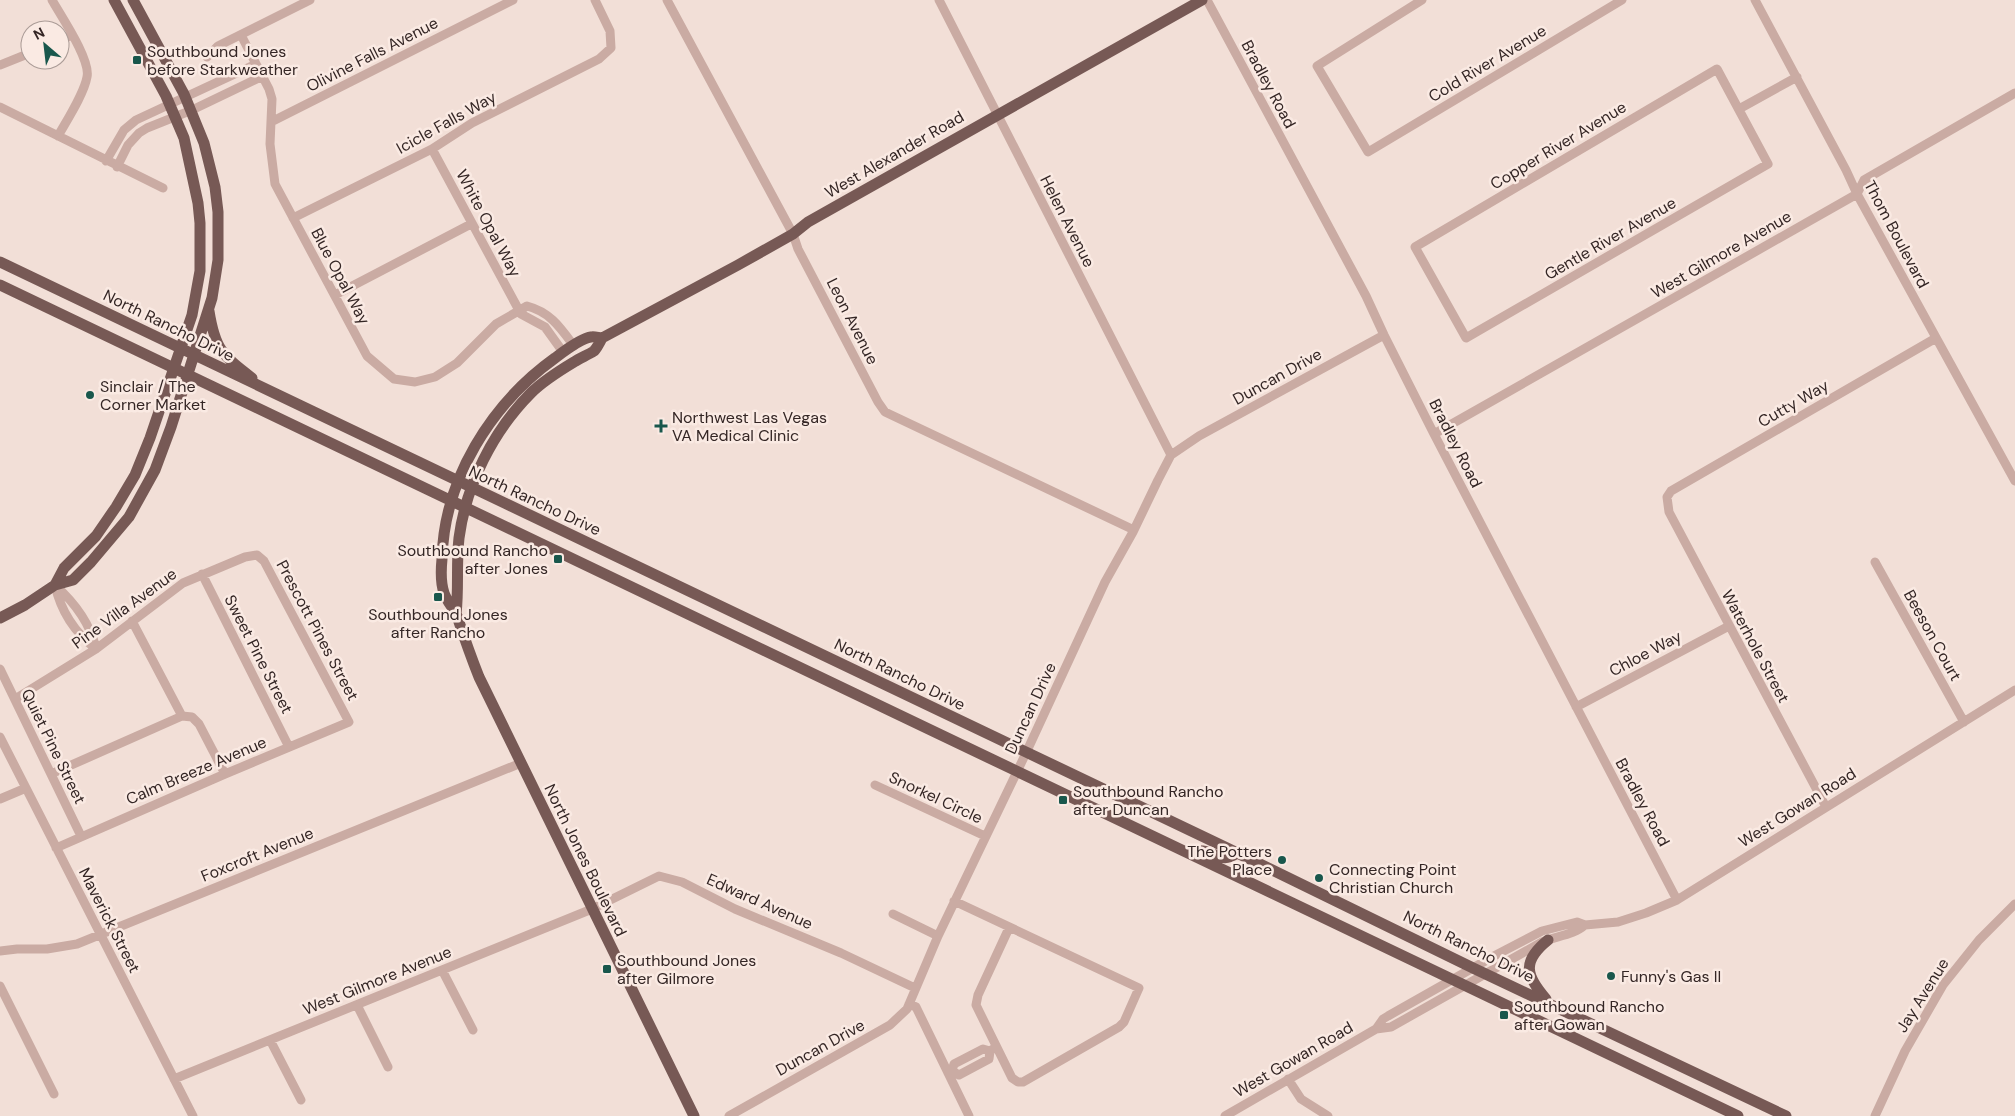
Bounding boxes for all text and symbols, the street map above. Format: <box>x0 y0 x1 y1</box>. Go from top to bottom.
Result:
street label: Olivine Falls Avenue <box>303 12 442 97</box>
north arrow <box>20 20 70 70</box>
street label: Cold River Avenue <box>1424 20 1550 107</box>
text: N <box>30 23 48 44</box>
street label: Bradley Road <box>1237 36 1301 132</box>
place label: Southbound Jones before Starkweather <box>147 41 298 80</box>
marker: Southbound Jones before Starkweather <box>131 54 143 66</box>
street label: Icicle Falls Way <box>393 86 500 159</box>
street label: Copper River Avenue <box>1486 96 1630 194</box>
street label: West Alexander Road <box>821 106 968 203</box>
street label: White Opal Way <box>451 166 526 281</box>
street label: Helen Avenue <box>1035 172 1100 271</box>
street label: Thom Boulevard <box>1859 177 1934 292</box>
street label: Gentle River Avenue <box>1541 192 1680 285</box>
street label: West Gilmore Avenue <box>1647 206 1795 303</box>
street label: Blue Opal Way <box>306 224 375 328</box>
street label: Leon Avenue <box>822 274 883 368</box>
street label: North Rancho Drive <box>100 285 238 366</box>
street label: Duncan Drive <box>1229 343 1325 410</box>
street label: Cutty Way <box>1754 375 1833 432</box>
place label: Sinclair / The Corner Market <box>100 376 206 415</box>
marker: Sinclair / The Corner Market <box>84 389 96 401</box>
street label: Bradley Road <box>1424 395 1487 491</box>
place label: Northwest Las Vegas VA Medical Clinic <box>672 407 827 446</box>
marker: Northwest Las Vegas VA Medical Clinic <box>654 419 668 433</box>
street label: North Rancho Drive <box>465 461 604 540</box>
place label: Southbound Rancho after Jones <box>397 540 548 579</box>
marker: Southbound Rancho after Jones <box>552 553 564 565</box>
street label: Prescott Pines Street <box>272 556 363 704</box>
street label: Pine Villa Avenue <box>68 563 181 654</box>
street label: Waterhole Street <box>1717 586 1794 706</box>
street label: Beeson Court <box>1899 586 1966 685</box>
street label: Sweet Pine Street <box>220 591 298 717</box>
marker: Southbound Jones after Rancho <box>432 591 444 603</box>
place label: Southbound Jones after Rancho <box>368 604 508 643</box>
street label: Chloe Way <box>1605 626 1685 681</box>
street label: North Rancho Drive <box>831 634 969 715</box>
street label: Duncan Drive <box>1000 659 1061 757</box>
street label: Quiet Pine Street <box>17 685 91 807</box>
street label: Calm Breeze Avenue <box>123 731 270 810</box>
street label: Bradley Road <box>1611 754 1675 850</box>
street label: West Gowan Road <box>1735 763 1860 852</box>
street label: Snorkel Circle <box>886 767 986 828</box>
street label: North Jones Boulevard <box>539 780 632 940</box>
place label: Southbound Rancho after Duncan <box>1073 781 1224 820</box>
marker: Southbound Rancho after Duncan <box>1057 794 1069 806</box>
street label: Foxcroft Avenue <box>198 822 317 887</box>
place label: The Potters Place <box>1187 841 1272 880</box>
marker: The Potters Place <box>1276 854 1288 866</box>
place label: Connecting Point Christian Church <box>1329 859 1456 898</box>
street label: Maverick Street <box>74 864 145 976</box>
street label: Edward Avenue <box>703 869 816 934</box>
marker: Connecting Point Christian Church <box>1313 872 1325 884</box>
street label: North Rancho Drive <box>1400 906 1538 987</box>
street label: West Gilmore Avenue <box>300 941 455 1020</box>
place label: Southbound Jones after Gilmore <box>617 950 756 989</box>
street label: Jay Avenue <box>1891 954 1954 1036</box>
marker: Southbound Jones after Gilmore <box>601 963 613 975</box>
place label: Funny's Gas II <box>1621 966 1721 987</box>
marker: Funny's Gas II <box>1605 970 1617 982</box>
place label: Southbound Rancho after Gowan <box>1514 996 1665 1035</box>
marker: Southbound Rancho after Gowan <box>1498 1009 1510 1021</box>
street label: Duncan Drive <box>772 1014 868 1081</box>
street label: West Gowan Road <box>1230 1017 1357 1102</box>

